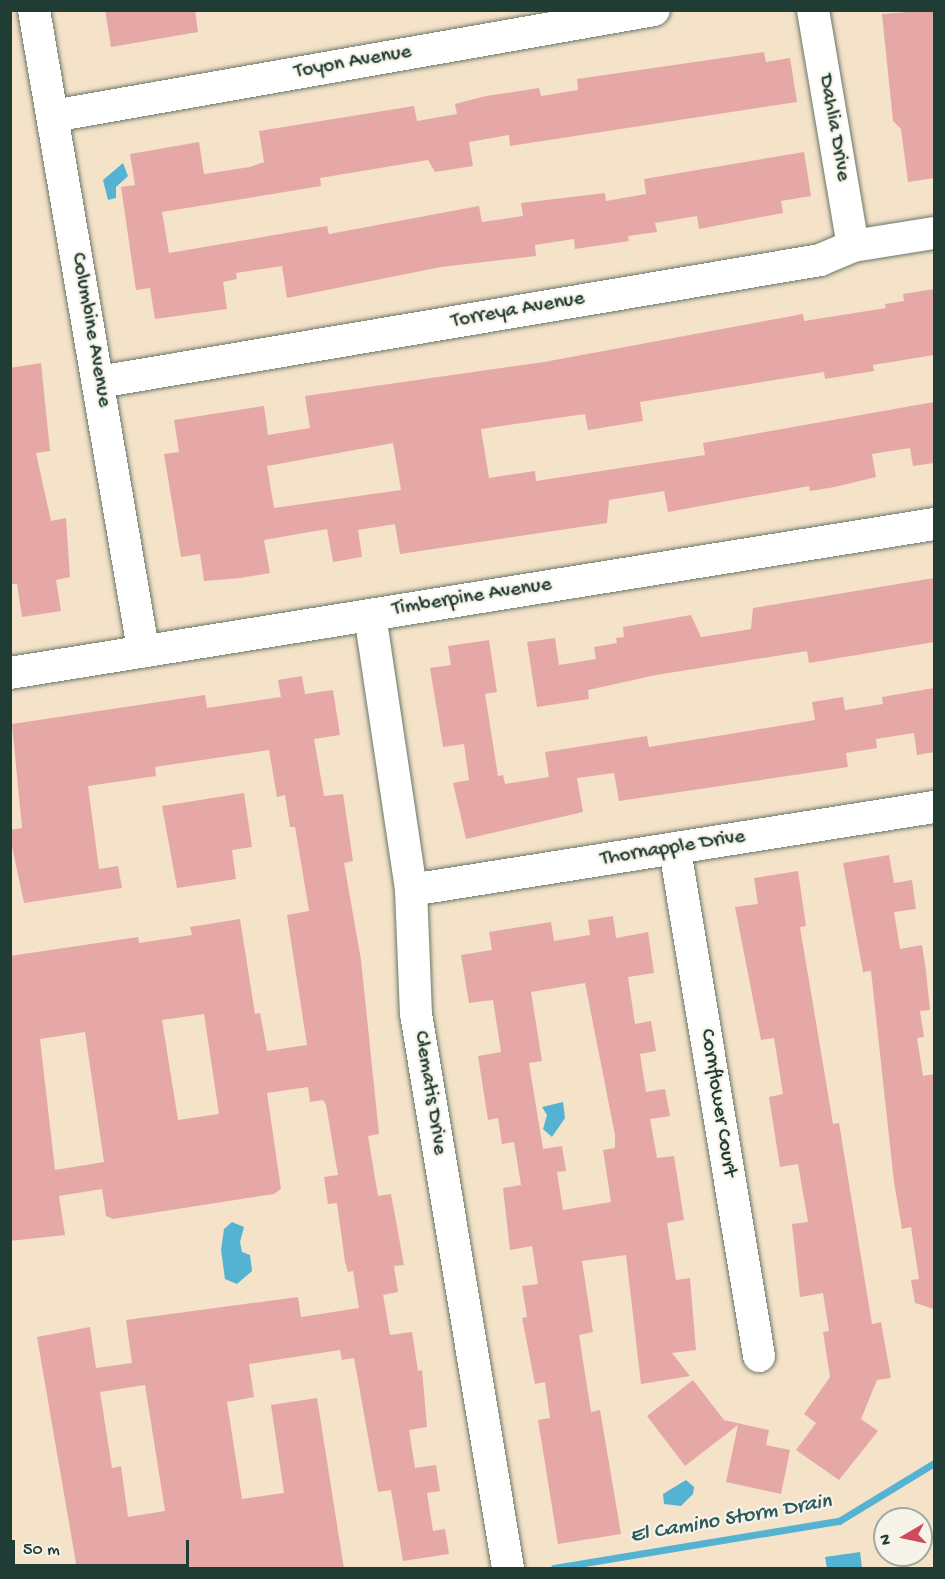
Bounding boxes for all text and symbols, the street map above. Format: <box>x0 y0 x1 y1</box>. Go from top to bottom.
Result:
street label: Toyon Avenue <box>293 40 413 86</box>
street label: Dahlia Drive <box>811 73 855 183</box>
street label: Columbine Avenue <box>64 251 116 409</box>
street label: Torreya Avenue <box>449 287 587 335</box>
street label: Timberpine Avenue <box>391 573 553 623</box>
street label: Thornapple Drive <box>599 825 747 873</box>
street label: Cornflower Court <box>693 1027 741 1179</box>
street label: Clematis Drive <box>407 1029 451 1157</box>
water label: El Camino Storm Drain <box>628 1489 834 1551</box>
north arrow <box>873 1507 933 1567</box>
scale bar <box>15 1528 192 1566</box>
text: N <box>877 1533 897 1546</box>
text: 50 m <box>23 1540 60 1561</box>

